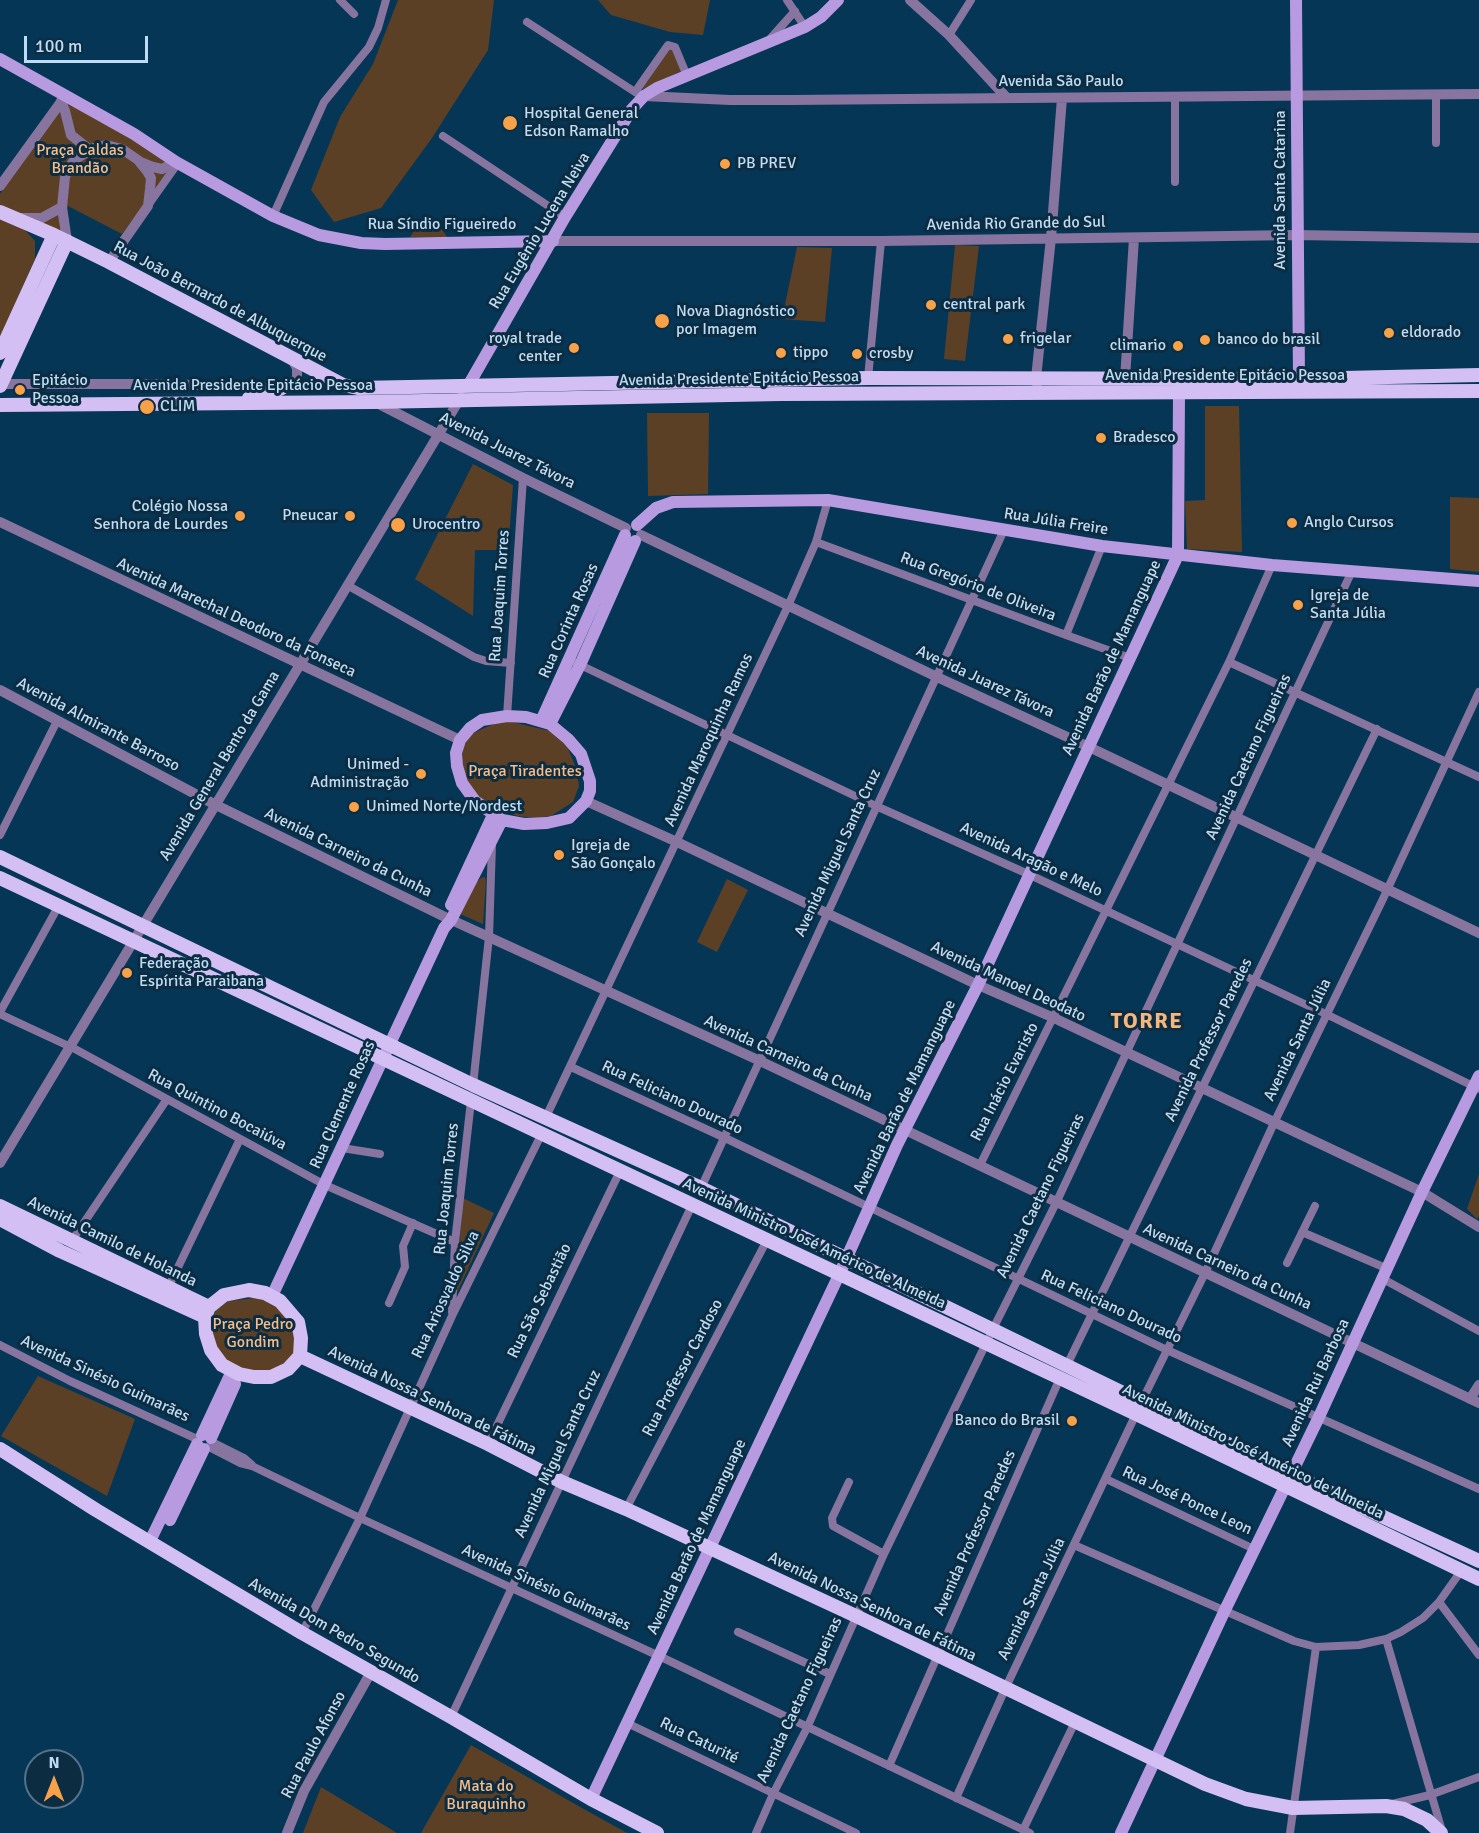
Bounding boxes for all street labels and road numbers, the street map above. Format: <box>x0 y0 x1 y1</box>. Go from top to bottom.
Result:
street label: Avenida São Paulo <box>999 72 1123 92</box>
street label: Avenida Santa Catarina <box>1271 110 1291 270</box>
street label: Rua Eugênio Lucena Neiva <box>486 149 594 313</box>
street label: Avenida Rio Grande do Sul <box>926 213 1106 235</box>
street label: Rua Síndio Figueiredo <box>368 215 516 235</box>
street label: Rua João Bernardo de Albuquerque <box>110 237 330 367</box>
street label: Avenida Presidente Epitácio Pessoa <box>1105 366 1345 386</box>
street label: Avenida Presidente Epitácio Pessoa <box>619 367 859 391</box>
street label: Avenida Presidente Epitácio Pessoa <box>133 376 373 396</box>
street label: Avenida Juarez Távora <box>436 408 578 494</box>
street label: Rua Júlia Freire <box>1002 504 1110 540</box>
street label: Rua Joaquim Torres <box>486 529 514 663</box>
street label: Rua Gregório de Oliveira <box>897 548 1059 626</box>
street label: Avenida Marechal Deodoro da Fonseca <box>113 554 359 682</box>
street label: Avenida Barão de Mamanguape <box>1058 557 1166 759</box>
street label: Rua Corinta Rosas <box>535 561 603 681</box>
street label: Avenida Juarez Távora <box>913 642 1057 722</box>
street label: Avenida Maroquinha Ramos <box>660 650 758 830</box>
street label: Avenida General Bento da Gama <box>156 668 284 864</box>
street label: Avenida Caetano Figueiras <box>1202 671 1296 843</box>
street label: Avenida Almirante Barroso <box>13 674 183 776</box>
street label: Avenida Miguel Santa Cruz <box>791 766 885 940</box>
street label: Avenida Carneiro da Cunha <box>261 804 435 902</box>
street label: Avenida Aragão e Melo <box>957 819 1105 901</box>
street label: Avenida Manoel Deodato <box>927 938 1089 1026</box>
street label: Avenida Professor Paredes <box>1161 955 1257 1125</box>
street label: Avenida Santa Júlia <box>1260 976 1336 1104</box>
street label: Avenida Barão de Mamanguape <box>850 997 960 1197</box>
street label: Avenida Carneiro da Cunha <box>701 1011 875 1107</box>
street label: Rua Inácio Evaristo <box>967 1020 1043 1144</box>
street label: Rua Clemente Rosas <box>306 1038 380 1172</box>
street label: Rua Feliciano Dourado <box>598 1057 746 1139</box>
street label: Rua Quintino Bocaiúva <box>144 1065 290 1155</box>
street label: Avenida Caetano Figueiras <box>993 1111 1089 1281</box>
street label: Rua Joaquim Torres <box>431 1122 463 1256</box>
street label: Avenida Ministro José Américo de Almeida <box>679 1174 949 1314</box>
street label: Avenida Camilo de Holanda <box>24 1193 200 1291</box>
street label: Avenida Carneiro da Cunha <box>1140 1219 1314 1315</box>
street label: Rua Ariosvaldo Silva <box>408 1228 484 1362</box>
street label: Rua São Sebastião <box>504 1240 576 1362</box>
street label: Rua Feliciano Dourado <box>1037 1266 1185 1348</box>
street label: Rua Professor Cardoso <box>639 1296 727 1440</box>
street label: Avenida Rui Barbosa <box>1278 1316 1354 1450</box>
street label: Avenida Sinésio Guimarães <box>18 1331 192 1427</box>
street label: Avenida Nossa Senhora de Fátima <box>325 1342 539 1460</box>
street label: Avenida Miguel Santa Cruz <box>511 1367 605 1541</box>
street label: Avenida Ministro José Américo de Almeida <box>1119 1380 1387 1524</box>
street label: Avenida Barão de Mamanguape <box>643 1436 751 1638</box>
street label: Avenida Professor Paredes <box>930 1447 1020 1619</box>
street label: Rua José Ponce Leon <box>1119 1462 1255 1540</box>
street label: Avenida Santa Júlia <box>994 1535 1070 1663</box>
street label: Avenida Sinésio Guimarães <box>459 1540 633 1636</box>
street label: Avenida Nossa Senhora de Fátima <box>765 1548 979 1666</box>
street label: Avenida Dom Pedro Segundo <box>245 1574 423 1688</box>
street label: Avenida Caetano Figueiras <box>753 1614 847 1786</box>
street label: Rua Paulo Afonso <box>278 1688 350 1802</box>
street label: Rua Caturité <box>656 1714 742 1768</box>

